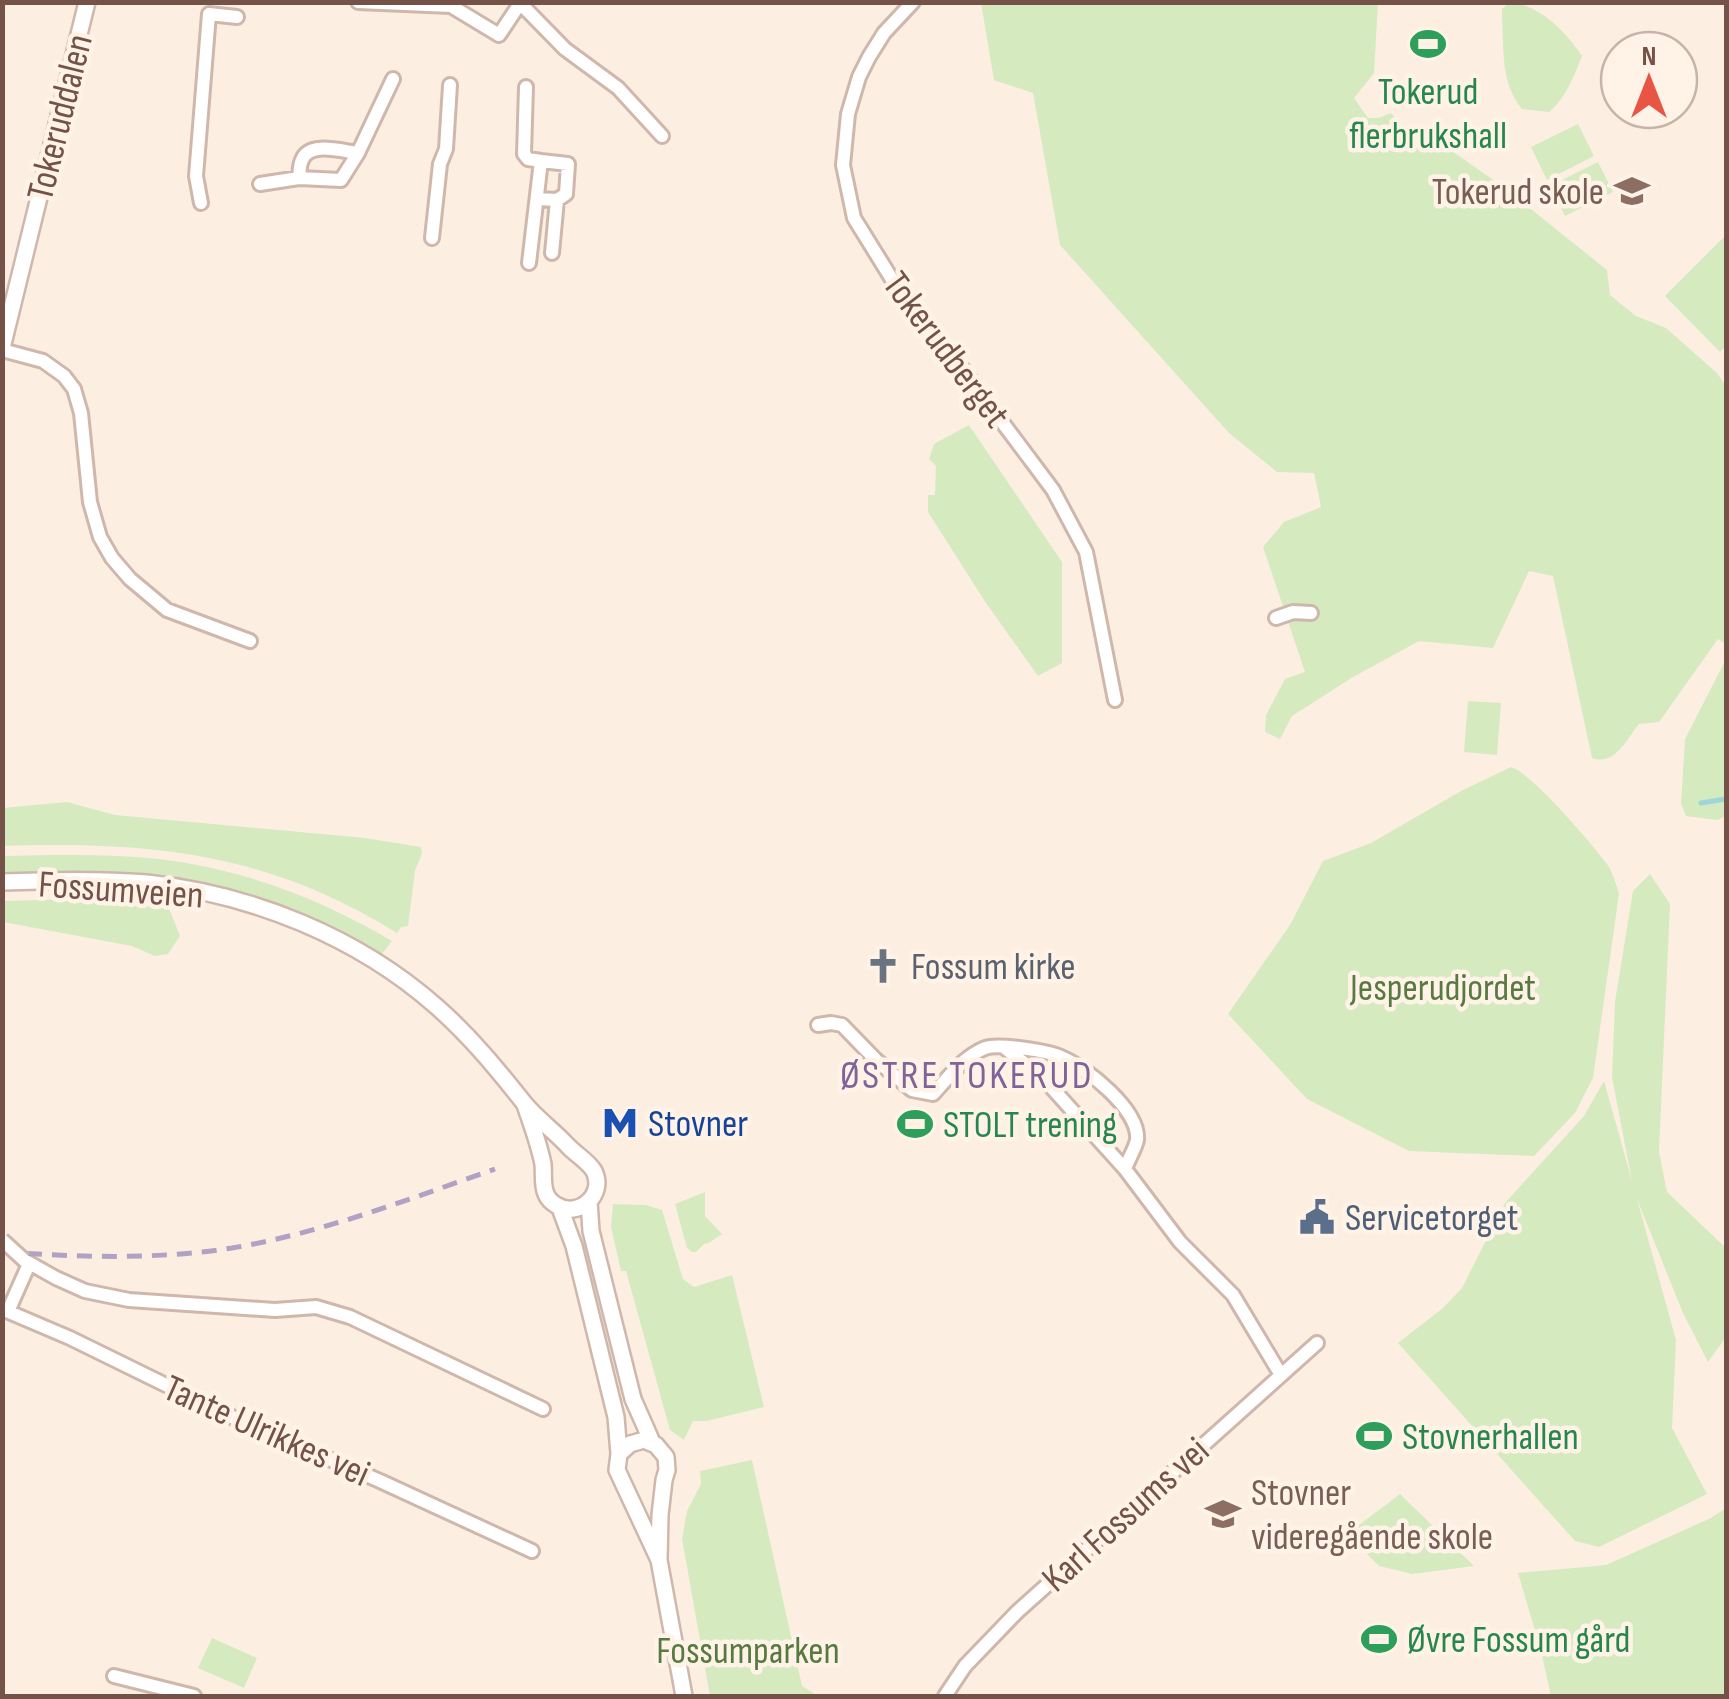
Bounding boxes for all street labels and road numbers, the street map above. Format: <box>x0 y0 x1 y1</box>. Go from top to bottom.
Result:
street label: Tokeruddalen <box>18 30 103 205</box>
street label: Tokerudberget <box>873 263 1019 437</box>
street label: Fossumveien <box>37 862 205 919</box>
street label: Tante Ulrikkes vei <box>156 1366 376 1497</box>
street label: Karl Fossums vei <box>1033 1429 1219 1602</box>

